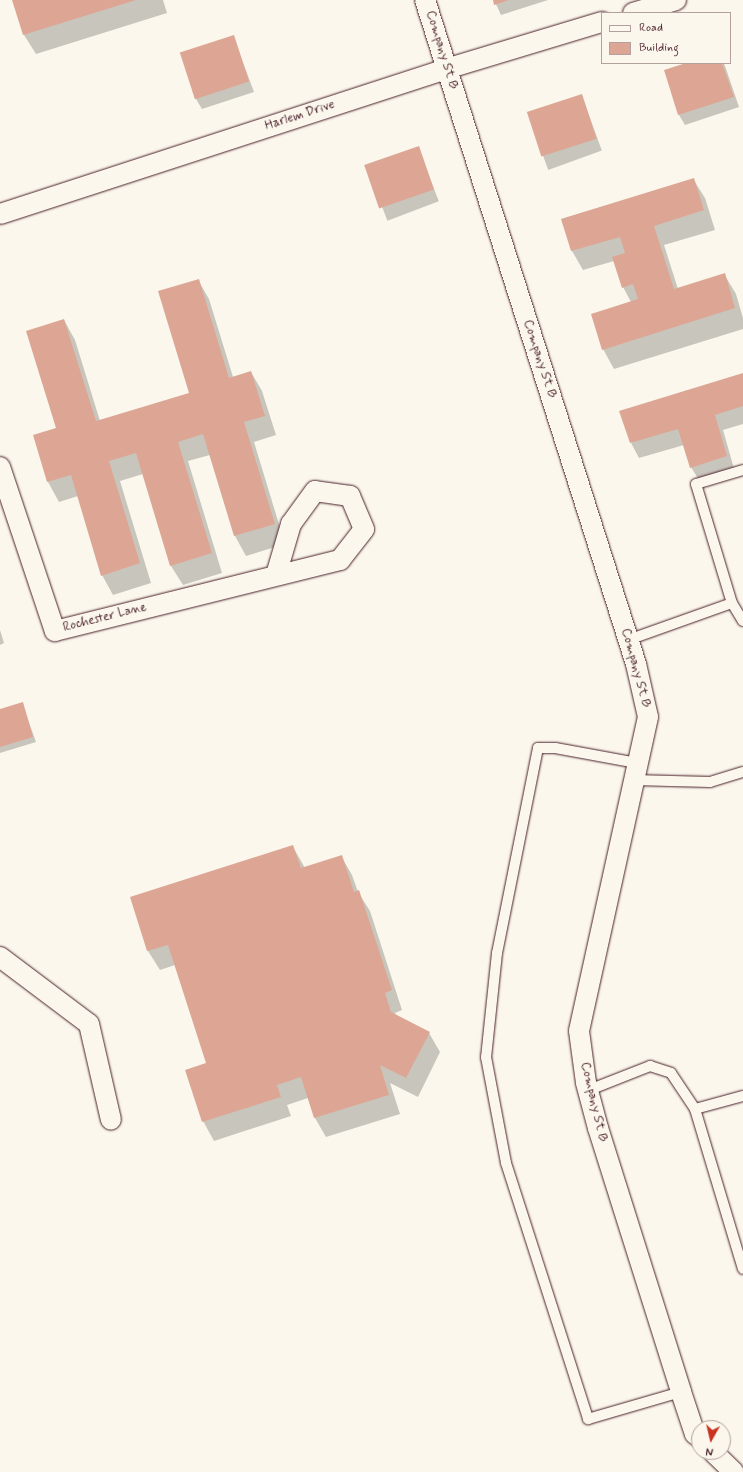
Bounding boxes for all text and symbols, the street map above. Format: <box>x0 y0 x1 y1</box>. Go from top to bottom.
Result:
street label: Company St B <box>422 10 460 90</box>
legend <box>601 12 731 64</box>
text: Road <box>639 20 663 36</box>
text: Building <box>639 40 679 56</box>
street label: Harlem Drive <box>263 97 337 135</box>
street label: Company St B <box>519 319 559 399</box>
street label: Rochester Lane <box>62 600 148 636</box>
street label: Company St B <box>617 628 653 708</box>
street label: Company St B <box>577 1062 609 1142</box>
north arrow <box>691 1420 731 1460</box>
text: N <box>705 1443 714 1458</box>

